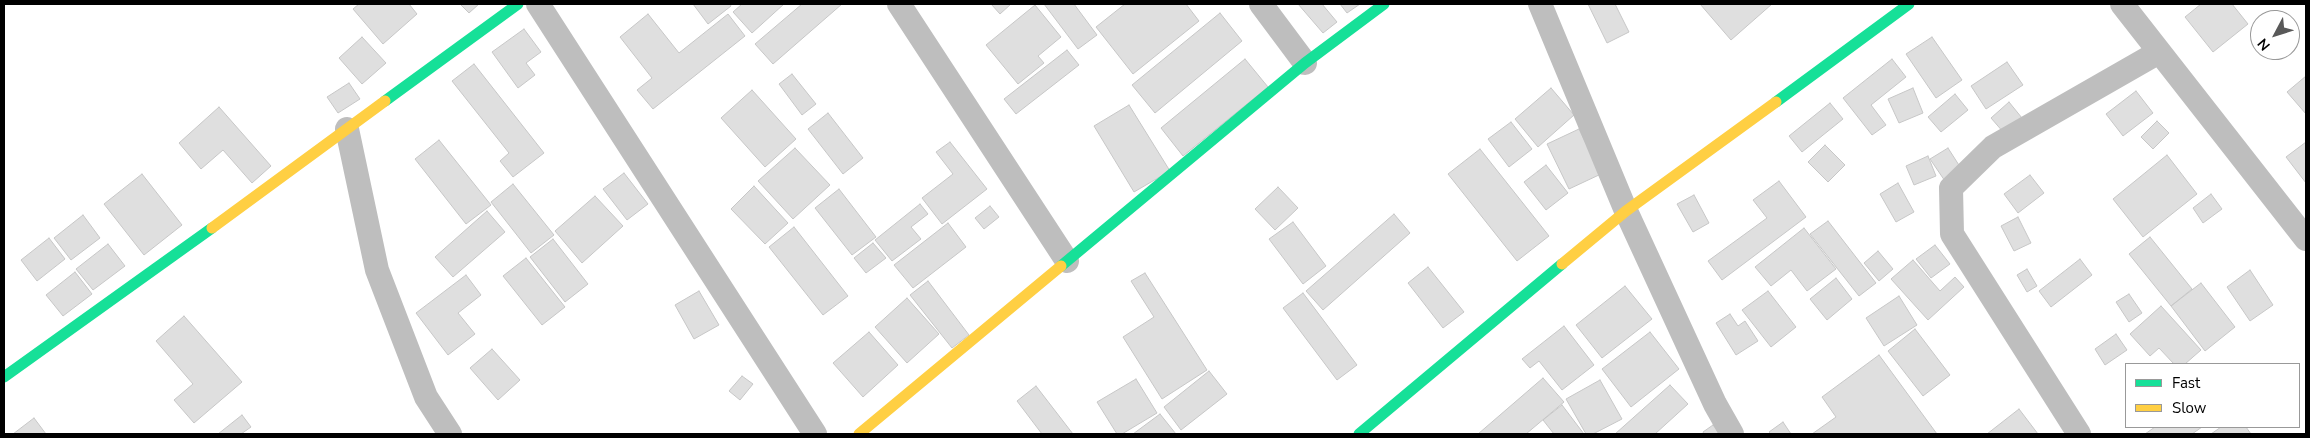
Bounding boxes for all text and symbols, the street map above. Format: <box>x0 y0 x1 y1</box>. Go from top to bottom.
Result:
north arrow <box>2250 10 2300 60</box>
text: N <box>2253 34 2275 54</box>
legend <box>2125 363 2300 428</box>
text: Fast <box>2172 373 2200 393</box>
text: Slow <box>2172 398 2206 418</box>

